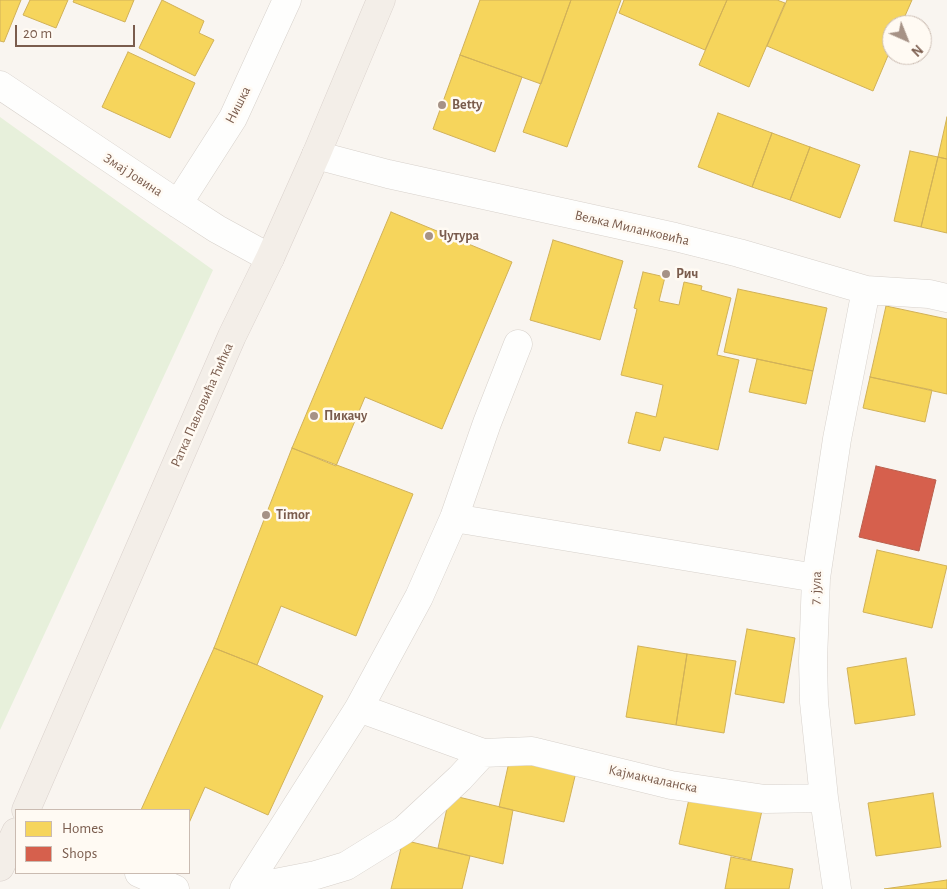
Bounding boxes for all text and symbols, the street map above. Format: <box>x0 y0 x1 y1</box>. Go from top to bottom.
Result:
scale bar <box>18 15 138 47</box>
north arrow <box>882 15 932 65</box>
text: 20 m <box>23 26 52 41</box>
text: N <box>908 42 925 58</box>
street label: Нишка <box>222 84 254 126</box>
place label: Betty <box>452 97 482 113</box>
marker: Betty <box>436 99 448 111</box>
street label: Змај Јовина <box>100 150 166 200</box>
street label: Вељка Миланковића <box>573 207 691 249</box>
place label: Чутура <box>439 228 479 244</box>
marker: Чутура <box>423 230 435 242</box>
place label: Рич <box>676 266 698 282</box>
marker: Рич <box>660 268 672 280</box>
street label: Ратка Павловића Ћићка <box>167 340 237 470</box>
place label: Пикачу <box>324 408 367 424</box>
marker: Пикачу <box>308 410 320 422</box>
place label: Timor <box>276 507 310 523</box>
marker: Timor <box>260 509 272 521</box>
street label: 7. јула <box>807 571 825 605</box>
street label: Кајмакчаланска <box>607 761 699 797</box>
legend <box>15 809 190 874</box>
text: Homes <box>62 821 104 836</box>
text: Shops <box>62 846 97 861</box>

